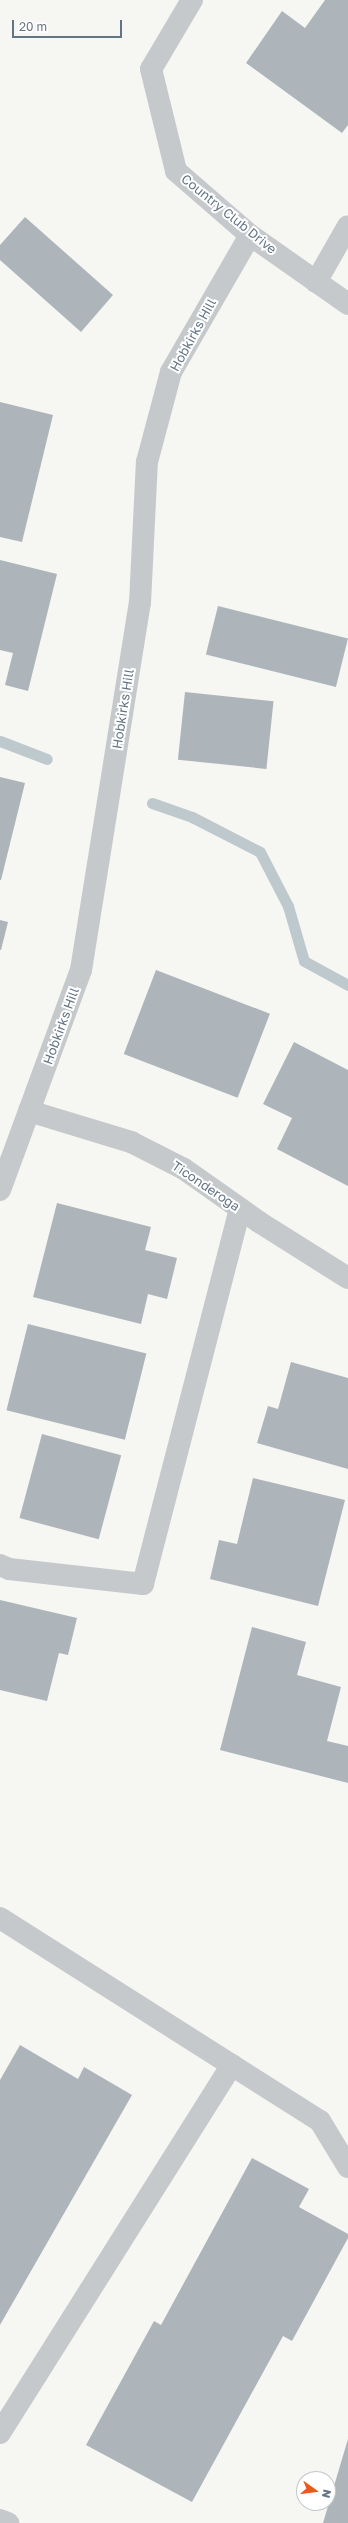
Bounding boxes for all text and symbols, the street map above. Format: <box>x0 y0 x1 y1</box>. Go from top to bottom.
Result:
scale bar <box>14 12 124 38</box>
text: 20 m <box>19 19 47 34</box>
street label: Country Club Drive <box>178 171 280 257</box>
street label: Hobkirks Hill <box>167 296 219 374</box>
street label: Hobkirks Hill <box>109 668 137 750</box>
street label: Hobkirks Hill <box>40 985 82 1067</box>
street label: Ticonderoga <box>169 1158 243 1214</box>
north arrow <box>296 2471 336 2511</box>
text: N <box>320 2488 334 2499</box>

